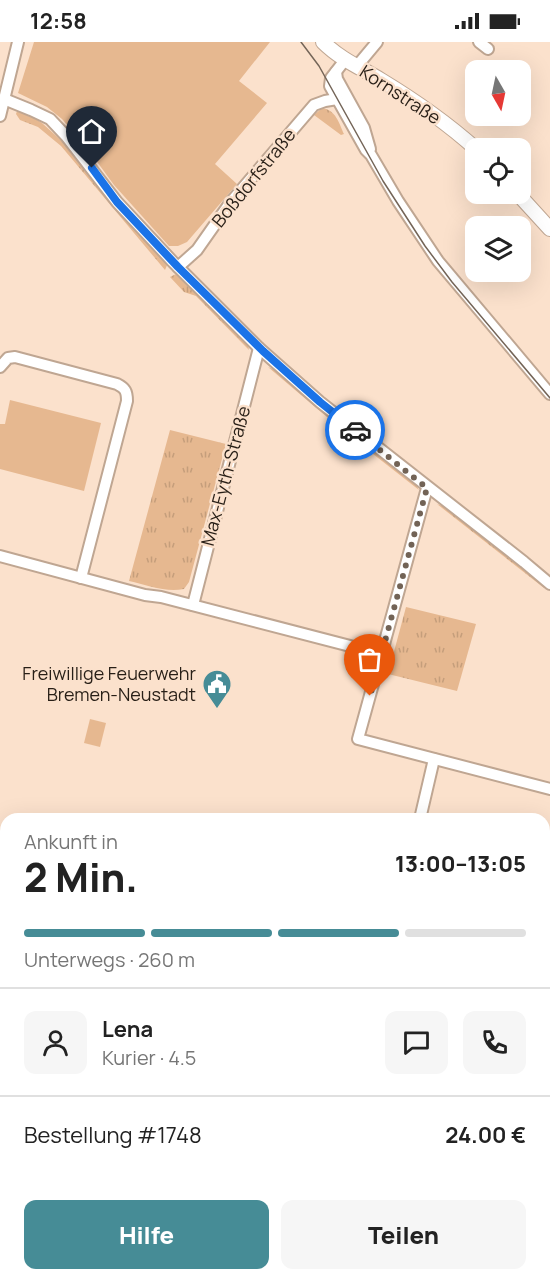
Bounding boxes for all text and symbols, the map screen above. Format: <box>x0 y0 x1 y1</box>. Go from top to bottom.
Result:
text: 12:58 <box>30 6 87 36</box>
street label: Kornstraße <box>355 59 446 129</box>
north arrow <box>465 60 531 126</box>
map controls <box>465 60 531 282</box>
pin <box>66 106 117 168</box>
icon: home <box>75 115 108 148</box>
street label: Boßdorfstraße <box>206 123 301 232</box>
button: locate <box>465 138 531 204</box>
button: layers <box>465 216 531 282</box>
courier <box>325 400 385 460</box>
street label: Max-Eyth-Straße <box>195 403 255 548</box>
icon: car <box>339 414 372 447</box>
pin <box>344 634 395 696</box>
icon: bag <box>353 643 386 676</box>
place label: Freiwillige Feuerwehr Bremen-Neustadt <box>22 661 196 706</box>
public building icon: Freiwillige Feuerwehr Bremen-Neustadt <box>201 668 233 710</box>
text: Ankunft in <box>24 828 118 855</box>
text: 13:00–13:05 <box>395 849 526 879</box>
text: 2 Min. <box>24 850 138 904</box>
text: Unterwegs · 260 m <box>24 946 195 973</box>
button: person <box>24 1011 87 1074</box>
button: chat <box>385 1011 448 1074</box>
button: phone <box>463 1011 526 1074</box>
text: Lena <box>102 1014 153 1044</box>
text: Kurier · 4.5 <box>102 1044 196 1071</box>
text: Bestellung #1748 <box>24 1120 202 1150</box>
text: 24.00 € <box>445 1120 526 1150</box>
button: Hilfe <box>24 1200 269 1269</box>
button: Teilen <box>281 1200 526 1269</box>

